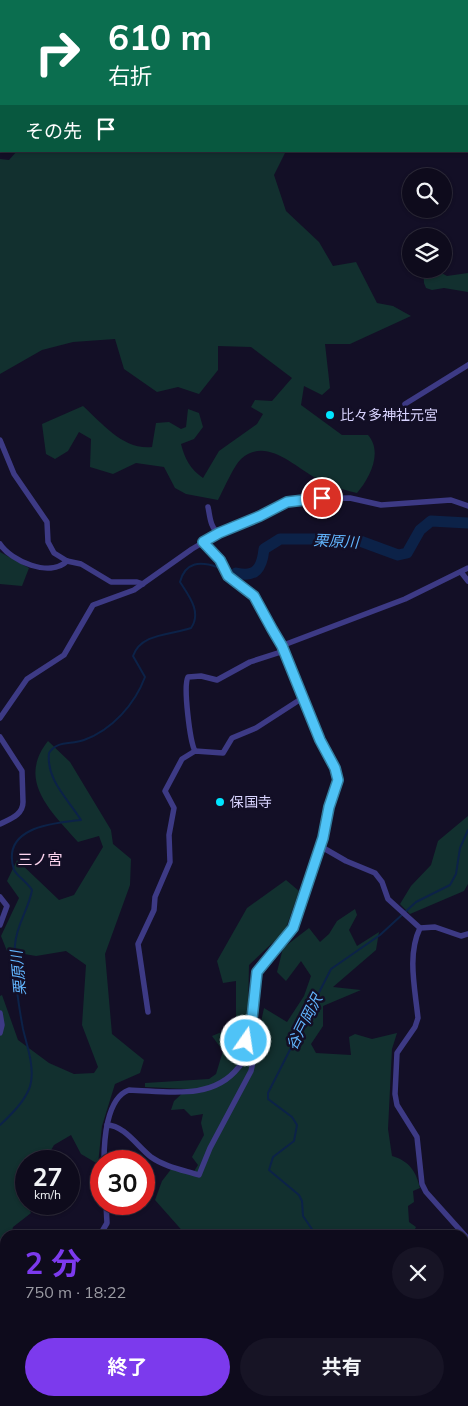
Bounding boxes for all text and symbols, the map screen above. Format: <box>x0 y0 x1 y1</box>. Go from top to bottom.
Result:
text: 610 m <box>108 15 212 59</box>
icon: right <box>25 20 90 85</box>
text: 右折 <box>108 62 152 90</box>
icon: arrive <box>92 115 120 143</box>
text: その先 <box>25 119 82 143</box>
map controls <box>402 168 452 278</box>
button: search <box>402 168 452 218</box>
button: layers <box>402 228 452 278</box>
place label: 比々多神社元宮 <box>340 406 438 424</box>
marker: 比々多神社元宮 <box>324 409 336 421</box>
pin <box>301 477 343 519</box>
icon: arrive <box>308 484 336 512</box>
water label: 栗原川 <box>313 530 361 552</box>
place label: 保国寺 <box>230 793 272 811</box>
marker: 保国寺 <box>214 796 226 808</box>
district label: 三ノ宮 <box>17 850 63 869</box>
water label: 栗原川 <box>6 948 29 996</box>
water label: 谷戸岡沢 <box>282 989 327 1053</box>
position arrow <box>219 1014 271 1066</box>
speed limit sign: 30 <box>90 1150 155 1215</box>
text: 27 <box>32 1161 63 1192</box>
text: km/h <box>34 1187 61 1202</box>
text: 2 分 <box>25 1244 81 1282</box>
button: close <box>392 1247 444 1299</box>
text: 750 m · 18:22 <box>25 1282 126 1302</box>
button: 終了 <box>25 1338 230 1396</box>
button: 共有 <box>240 1338 444 1396</box>

